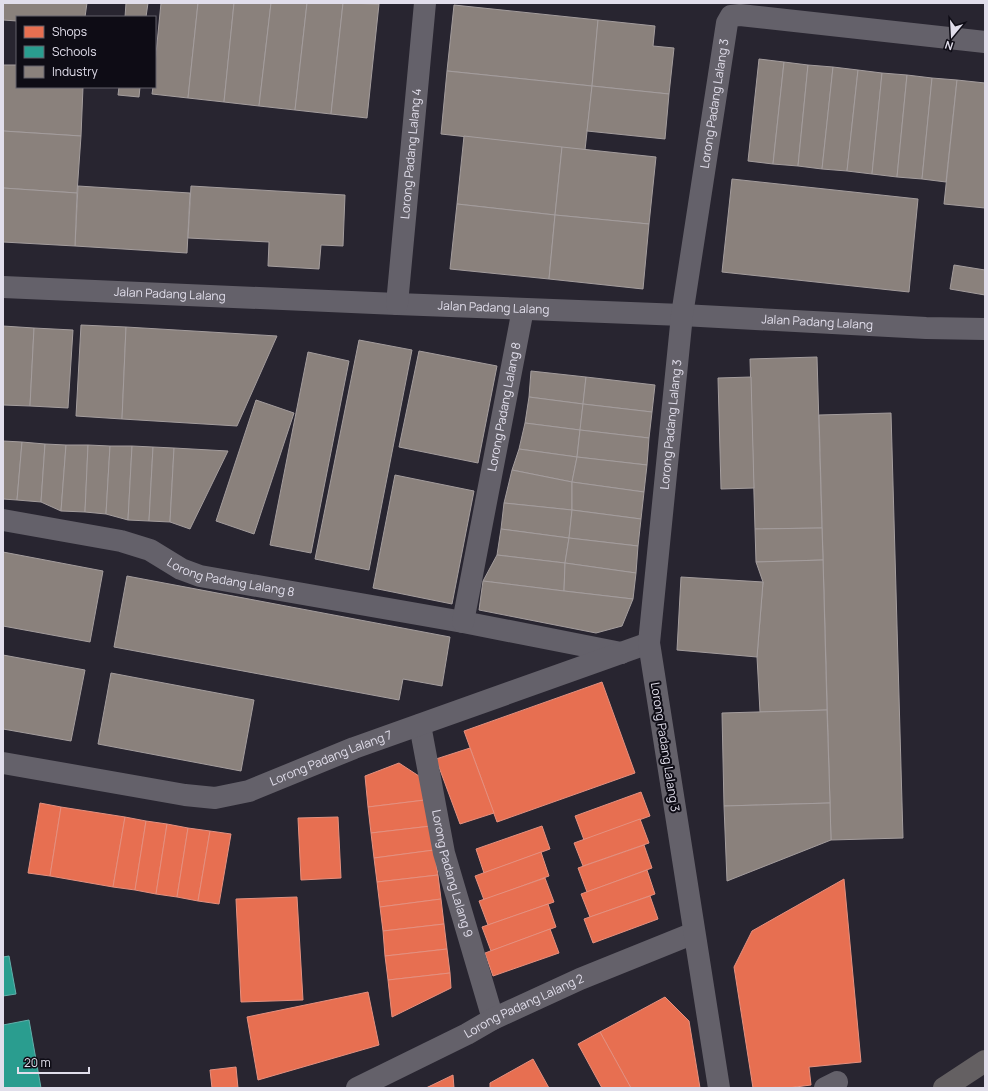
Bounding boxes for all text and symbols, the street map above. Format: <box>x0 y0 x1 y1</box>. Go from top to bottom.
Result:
legend <box>16 16 156 88</box>
north arrow <box>932 16 972 56</box>
text: Shops <box>52 23 87 40</box>
street label: Lorong Padang Lalang 3 <box>696 38 732 170</box>
text: N <box>943 38 955 54</box>
text: Schools <box>52 43 96 60</box>
text: Industry <box>52 63 98 80</box>
street label: Lorong Padang Lalang 4 <box>396 87 425 220</box>
street label: Jalan Padang Lalang <box>114 283 226 305</box>
street label: Jalan Padang Lalang <box>437 297 550 318</box>
street label: Jalan Padang Lalang <box>761 310 874 333</box>
street label: Lorong Padang Lalang 8 <box>483 341 524 473</box>
street label: Lorong Padang Lalang 3 <box>655 359 685 491</box>
street label: Lorong Padang Lalang 8 <box>164 553 296 600</box>
street label: Lorong Padang Lalang 3 <box>647 681 684 813</box>
street label: Lorong Padang Lalang 7 <box>267 726 394 790</box>
street label: Lorong Padang Lalang 9 <box>428 808 477 939</box>
street label: Lorong Padang Lalang 2 <box>461 969 586 1042</box>
scale bar <box>18 1049 89 1075</box>
text: 20 m <box>24 1054 51 1071</box>

